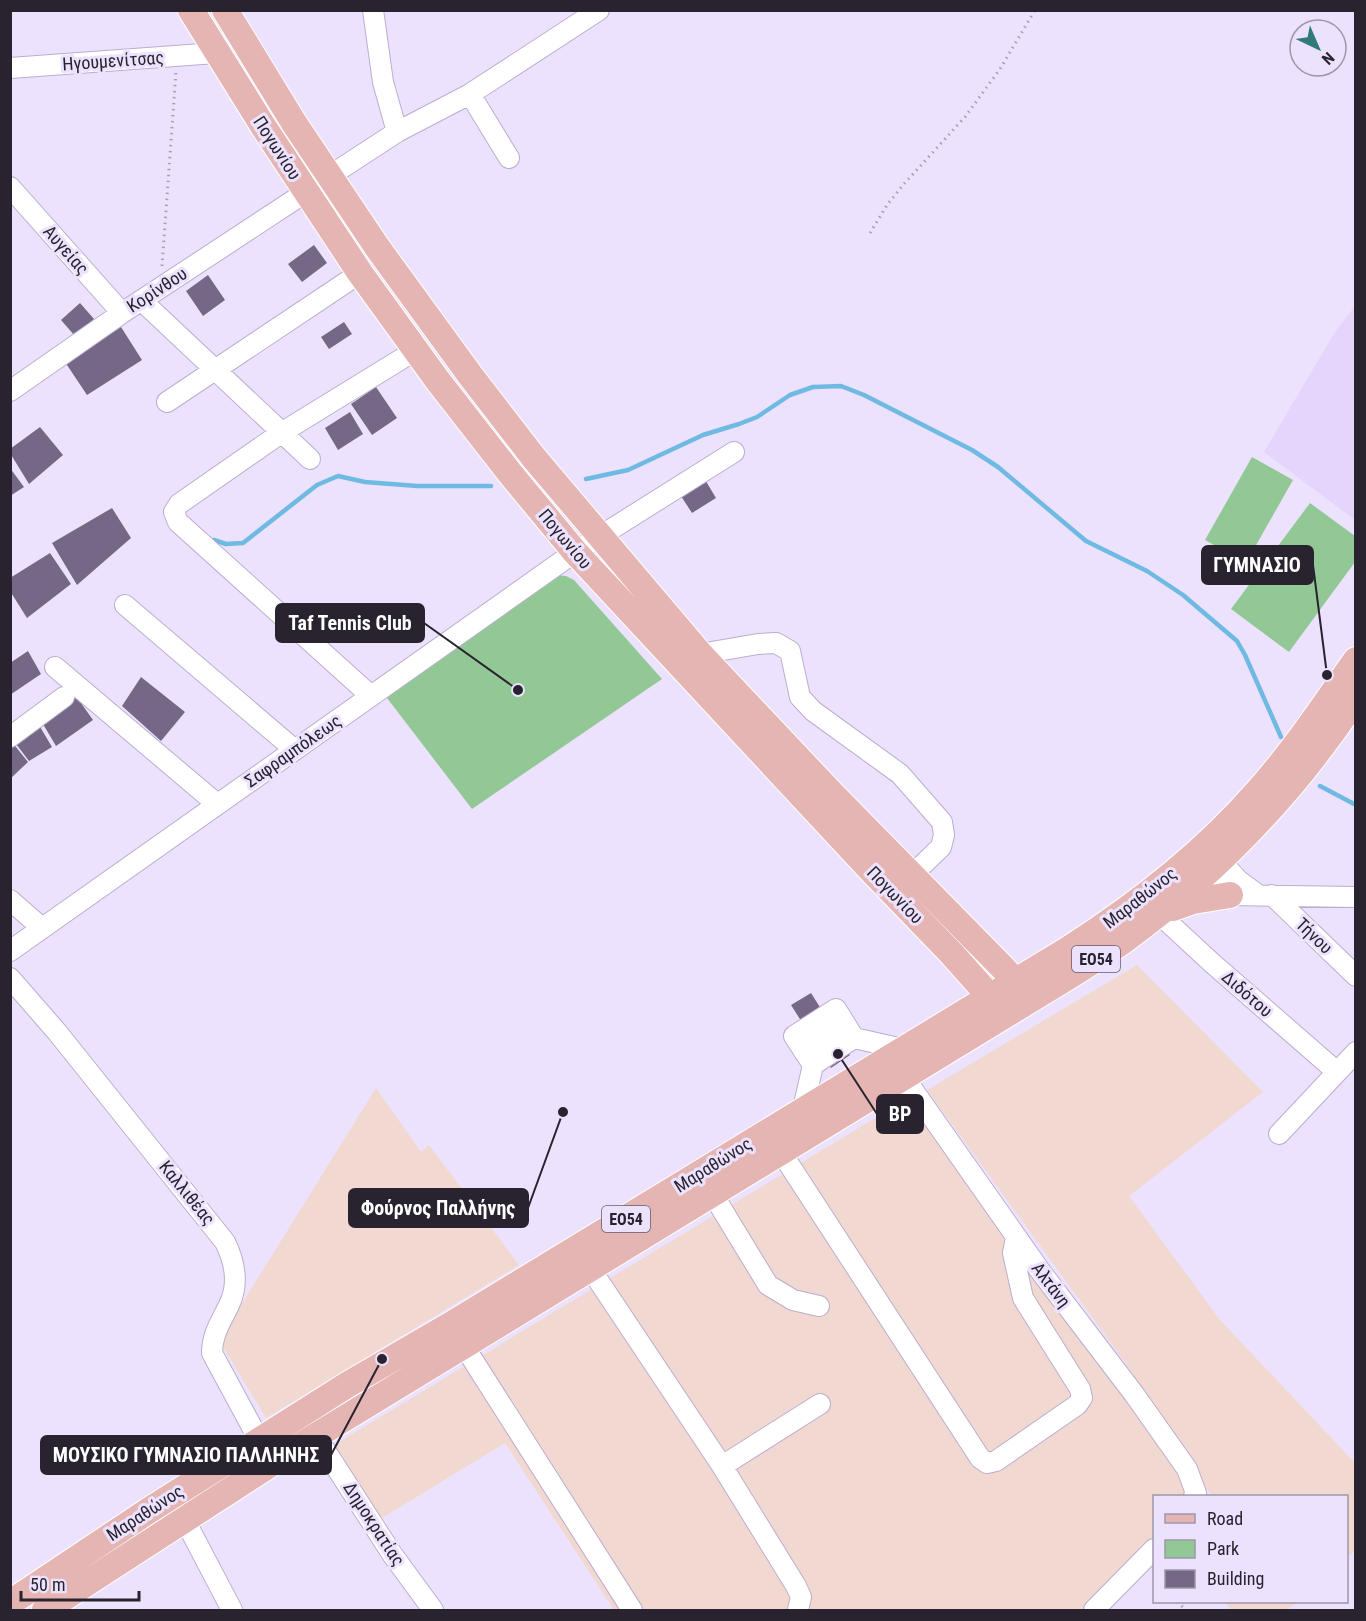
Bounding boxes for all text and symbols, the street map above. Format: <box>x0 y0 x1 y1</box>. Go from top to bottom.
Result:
north arrow <box>1288 18 1348 78</box>
street label: Ηγουμενίτσας <box>61 46 164 75</box>
text: N <box>1318 48 1338 69</box>
street label: Πογωνίου <box>249 112 306 183</box>
street label: Αυγείας <box>39 221 93 279</box>
street label: Κορίνθου <box>123 262 191 317</box>
street label: Πογωνίου <box>534 505 596 573</box>
callout: ΓΥΜΝΑΣΙΟ <box>1202 546 1313 584</box>
text: ΓΥΜΝΑΣΙΟ <box>1213 553 1301 577</box>
callout: Taf Tennis Club <box>276 604 424 642</box>
text: Taf Tennis Club <box>288 611 412 635</box>
street label: Σαφραμπόλεως <box>240 710 345 792</box>
street label: Πογωνίου <box>863 862 928 928</box>
street label: Μαραθώνος <box>1099 862 1181 933</box>
street label: Τήνου <box>1292 913 1337 958</box>
road number: ΕΟ54 <box>1072 946 1120 972</box>
street label: Διδότου <box>1218 966 1277 1021</box>
callout: BP <box>877 1095 923 1133</box>
text: BP <box>889 1102 911 1126</box>
street label: Μαραθώνος <box>670 1133 755 1197</box>
street label: Καλλιθέας <box>155 1156 220 1229</box>
callout: Φούρνος Παλλήνης <box>349 1189 528 1227</box>
text: Φούρνος Παλλήνης <box>361 1196 515 1220</box>
road number: ΕΟ54 <box>602 1206 650 1232</box>
street label: Αλτάνη <box>1028 1258 1075 1311</box>
callout: ΜΟΥΣΙΚΟ ΓΥΜΝΑΣΙΟ ΠΑΛΛΗΝΗΣ <box>41 1436 331 1474</box>
text: ΜΟΥΣΙΚΟ ΓΥΜΝΑΣΙΟ ΠΑΛΛΗΝΗΣ <box>53 1443 319 1467</box>
street label: Δημοκρατίας <box>340 1478 409 1570</box>
street label: Μαραθώνος <box>102 1480 187 1545</box>
legend <box>1153 1495 1348 1603</box>
text: Road <box>1207 1508 1243 1529</box>
text: Park <box>1207 1538 1239 1559</box>
scale bar <box>21 1564 140 1602</box>
text: Building <box>1207 1568 1264 1589</box>
text: 50 m <box>30 1574 65 1595</box>

